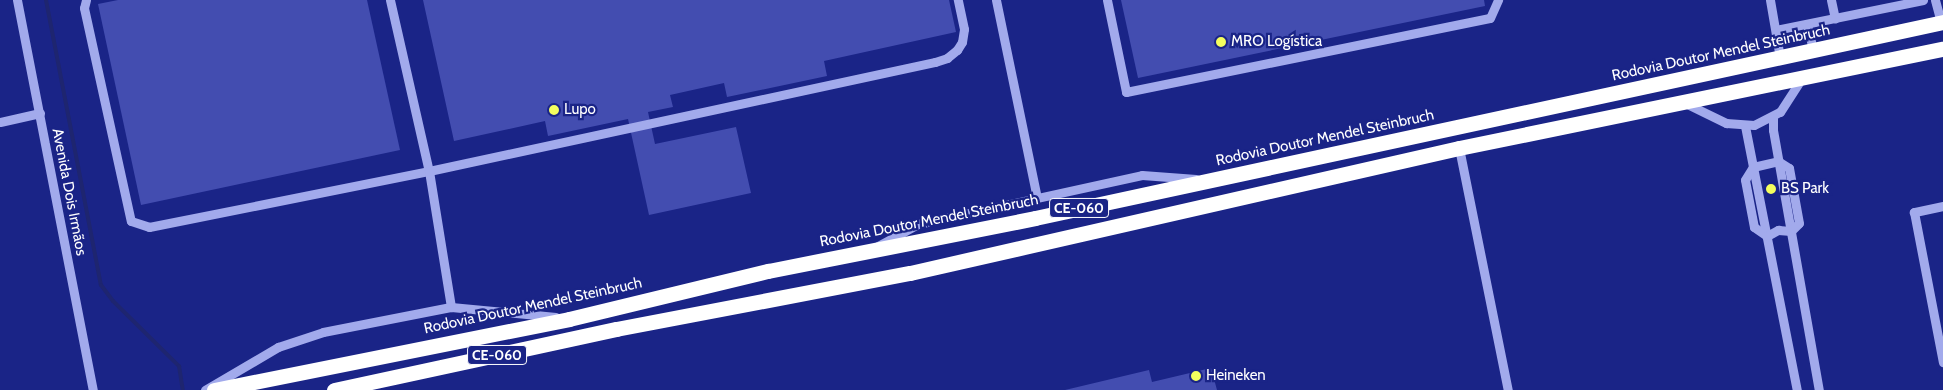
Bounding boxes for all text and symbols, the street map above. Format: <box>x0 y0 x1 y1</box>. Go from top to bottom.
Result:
street label: Rodovia Doutor Mendel Steinbruch <box>1610 21 1832 85</box>
place label: MRO Logística <box>1231 33 1322 51</box>
marker: MRO Logística <box>1215 36 1227 48</box>
place label: Lupo <box>564 101 596 119</box>
marker: Lupo <box>548 104 560 116</box>
street label: Rodovia Doutor Mendel Steinbruch <box>1214 106 1436 170</box>
street label: Avenida Dois Irmãos <box>48 127 90 257</box>
place label: BS Park <box>1781 180 1829 198</box>
marker: BS Park <box>1765 183 1777 195</box>
street label: Rodovia Doutor Mendel Steinbruch <box>818 191 1040 251</box>
road number: CE-060 <box>1049 197 1109 220</box>
street label: Rodovia Doutor Mendel Steinbruch <box>422 274 644 338</box>
road number: CE-060 <box>467 344 527 366</box>
place label: Heineken <box>1206 367 1266 385</box>
marker: Heineken <box>1190 370 1202 382</box>

